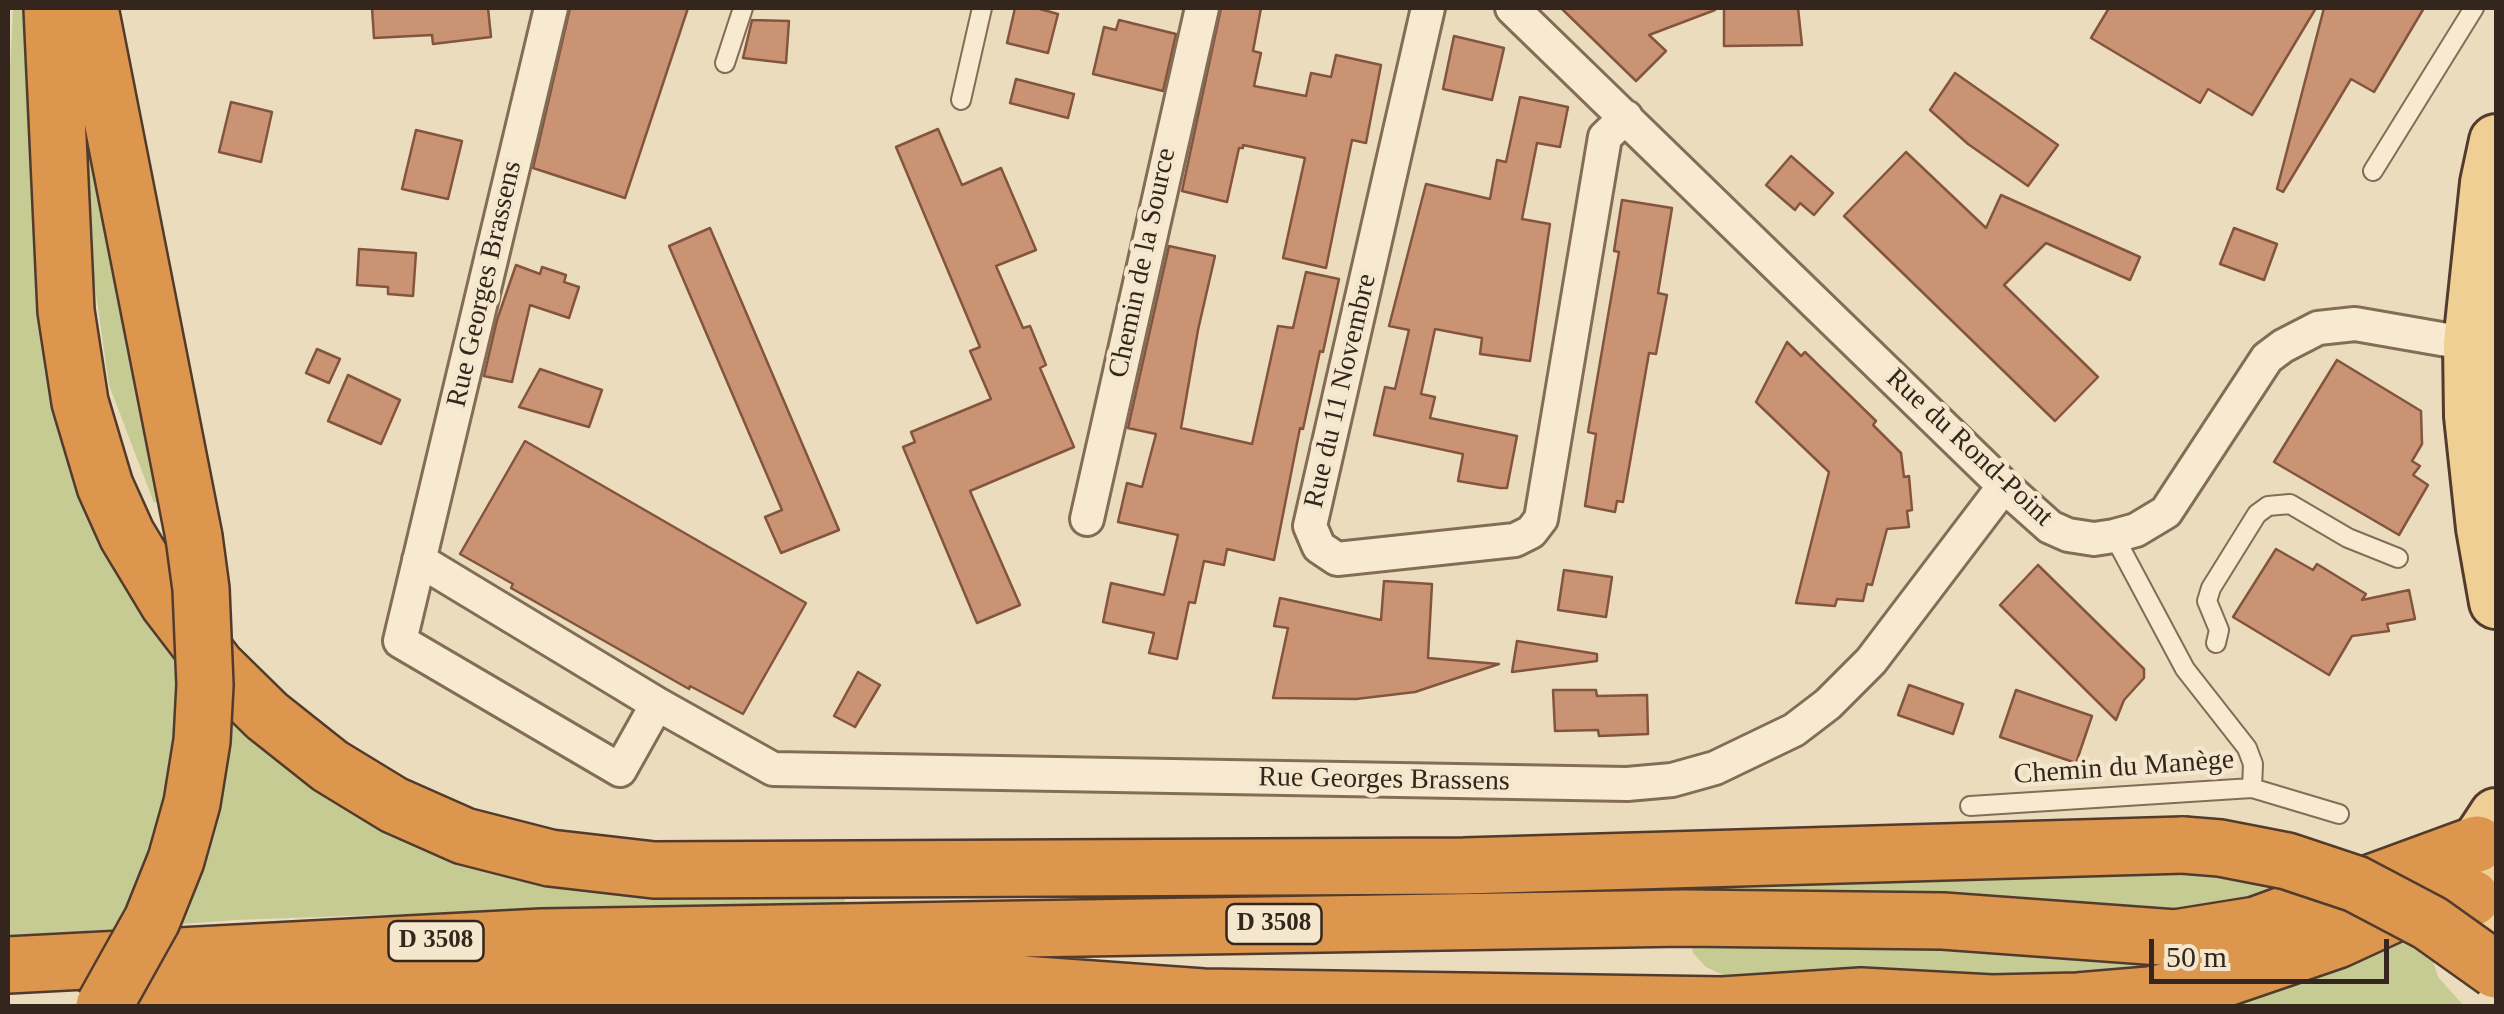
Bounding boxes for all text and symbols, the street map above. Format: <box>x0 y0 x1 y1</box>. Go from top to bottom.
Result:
street label: Chemin de la Source <box>1102 145 1184 381</box>
street label: Rue Georges Brassens <box>440 158 530 410</box>
street label: Rue du 11 Novembre <box>1298 271 1384 511</box>
street label: Rue du Rond-Point <box>1878 362 2060 534</box>
street label: Chemin du Manège <box>2013 744 2235 792</box>
street label: Rue Georges Brassens <box>1258 761 1510 799</box>
road number: D 3508 <box>1226 904 1322 944</box>
scale bar <box>2154 919 2394 981</box>
road number: D 3508 <box>388 921 484 961</box>
text: 50 m <box>2166 940 2227 973</box>

